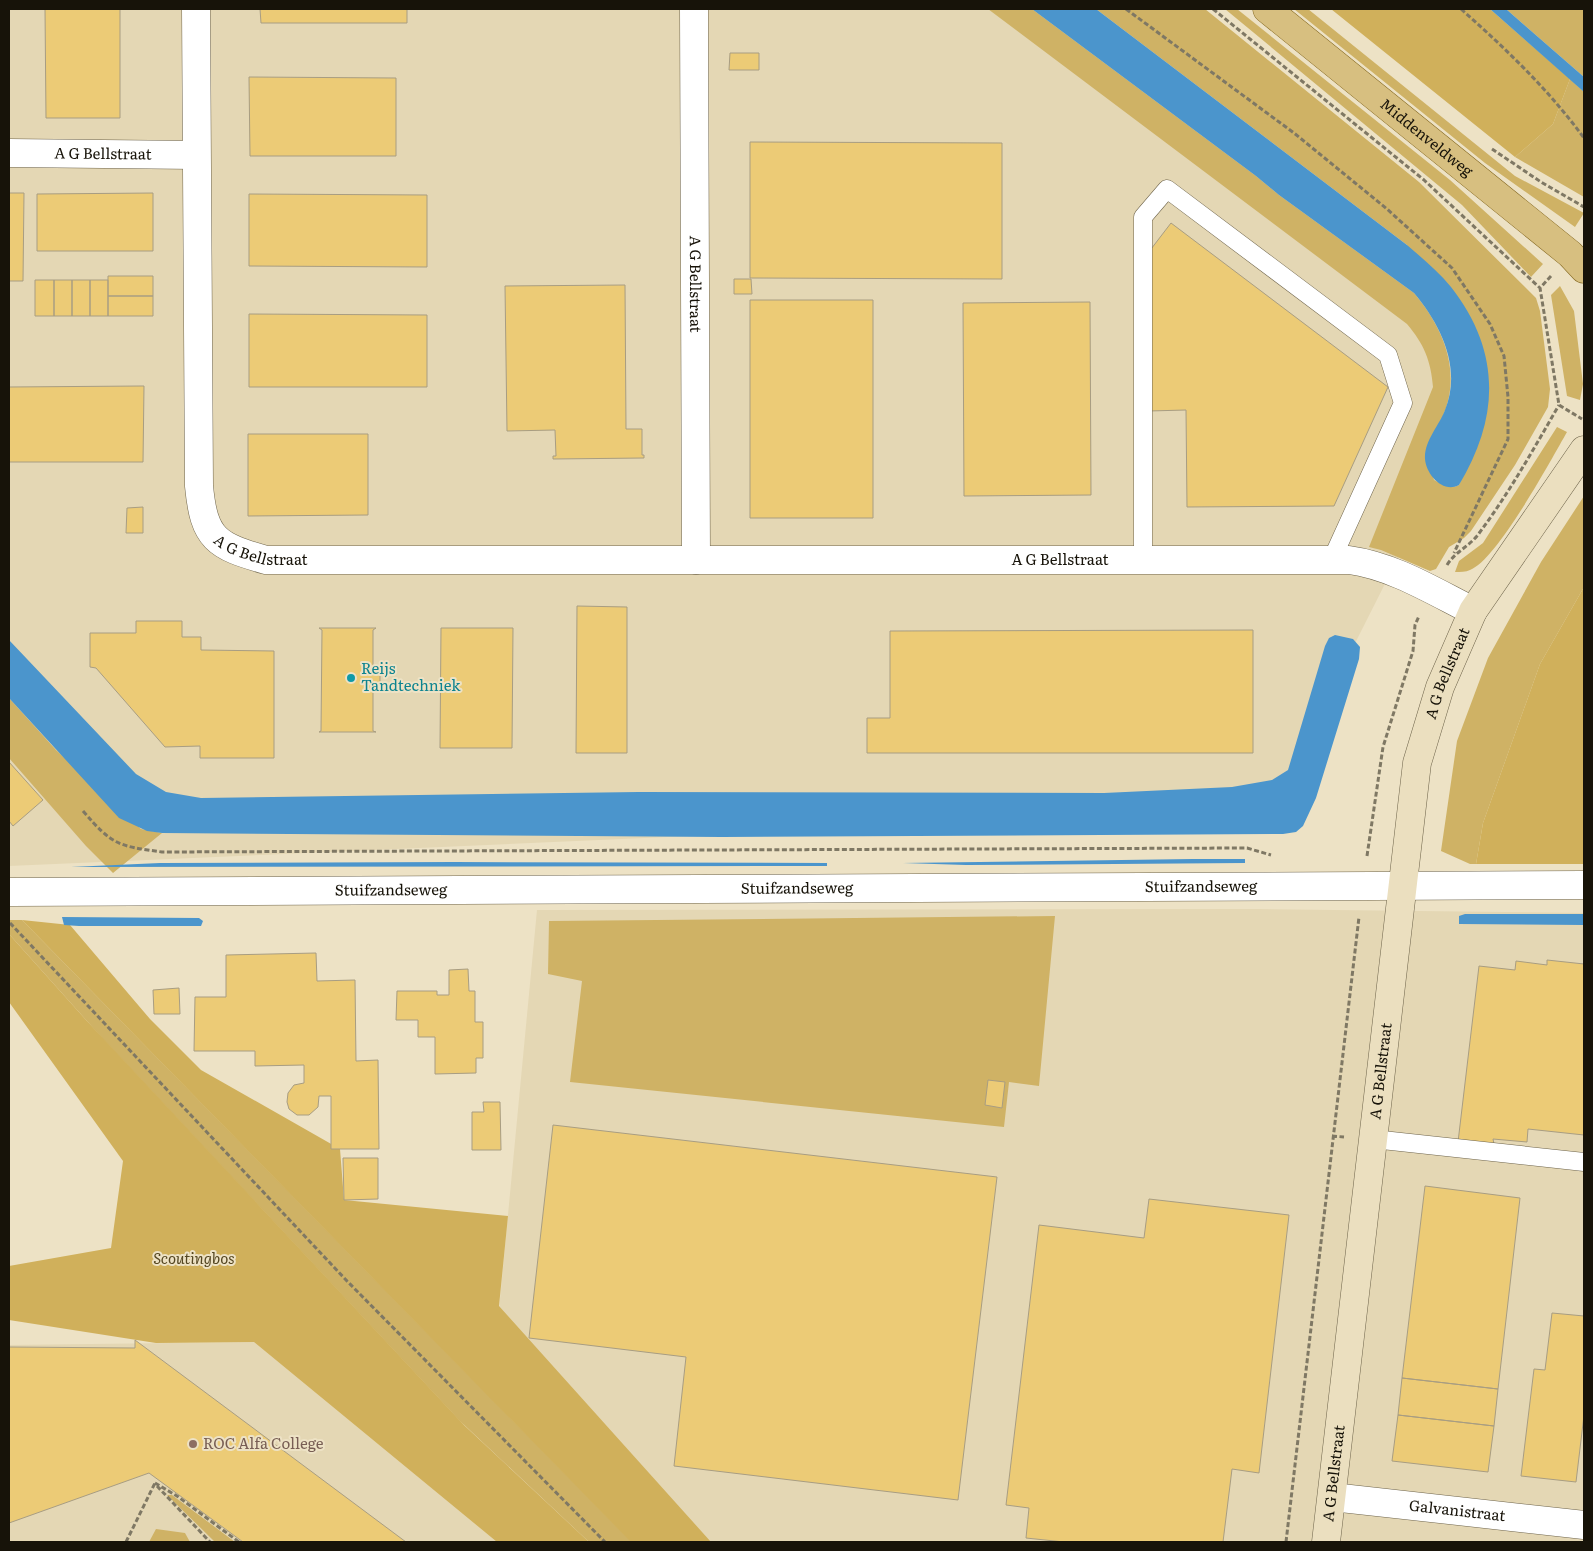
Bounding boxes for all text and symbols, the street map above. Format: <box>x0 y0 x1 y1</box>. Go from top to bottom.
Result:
street label: Middenveldweg <box>1376 92 1479 182</box>
street label: A G Bellstraat <box>54 140 152 165</box>
street label: A G Bellstraat <box>685 235 708 333</box>
street label: A G Bellstraat <box>209 528 308 570</box>
street label: A G Bellstraat <box>1012 547 1109 570</box>
street label: A G Bellstraat <box>1418 623 1475 722</box>
place label: Reijs Tandtechniek <box>361 656 461 696</box>
marker: Reijs Tandtechniek <box>345 672 357 684</box>
street label: Stuifzandseweg <box>1145 873 1258 897</box>
street label: Stuifzandseweg <box>741 875 854 899</box>
street label: Stuifzandseweg <box>335 877 448 901</box>
street label: A G Bellstraat <box>1362 1021 1397 1121</box>
park label: Scoutingbos <box>153 1246 235 1269</box>
street label: A G Bellstraat <box>1315 1424 1350 1523</box>
place label: ROC Alfa College <box>203 1431 324 1454</box>
marker: ROC Alfa College <box>187 1438 199 1450</box>
street label: Galvanistraat <box>1408 1493 1507 1526</box>

